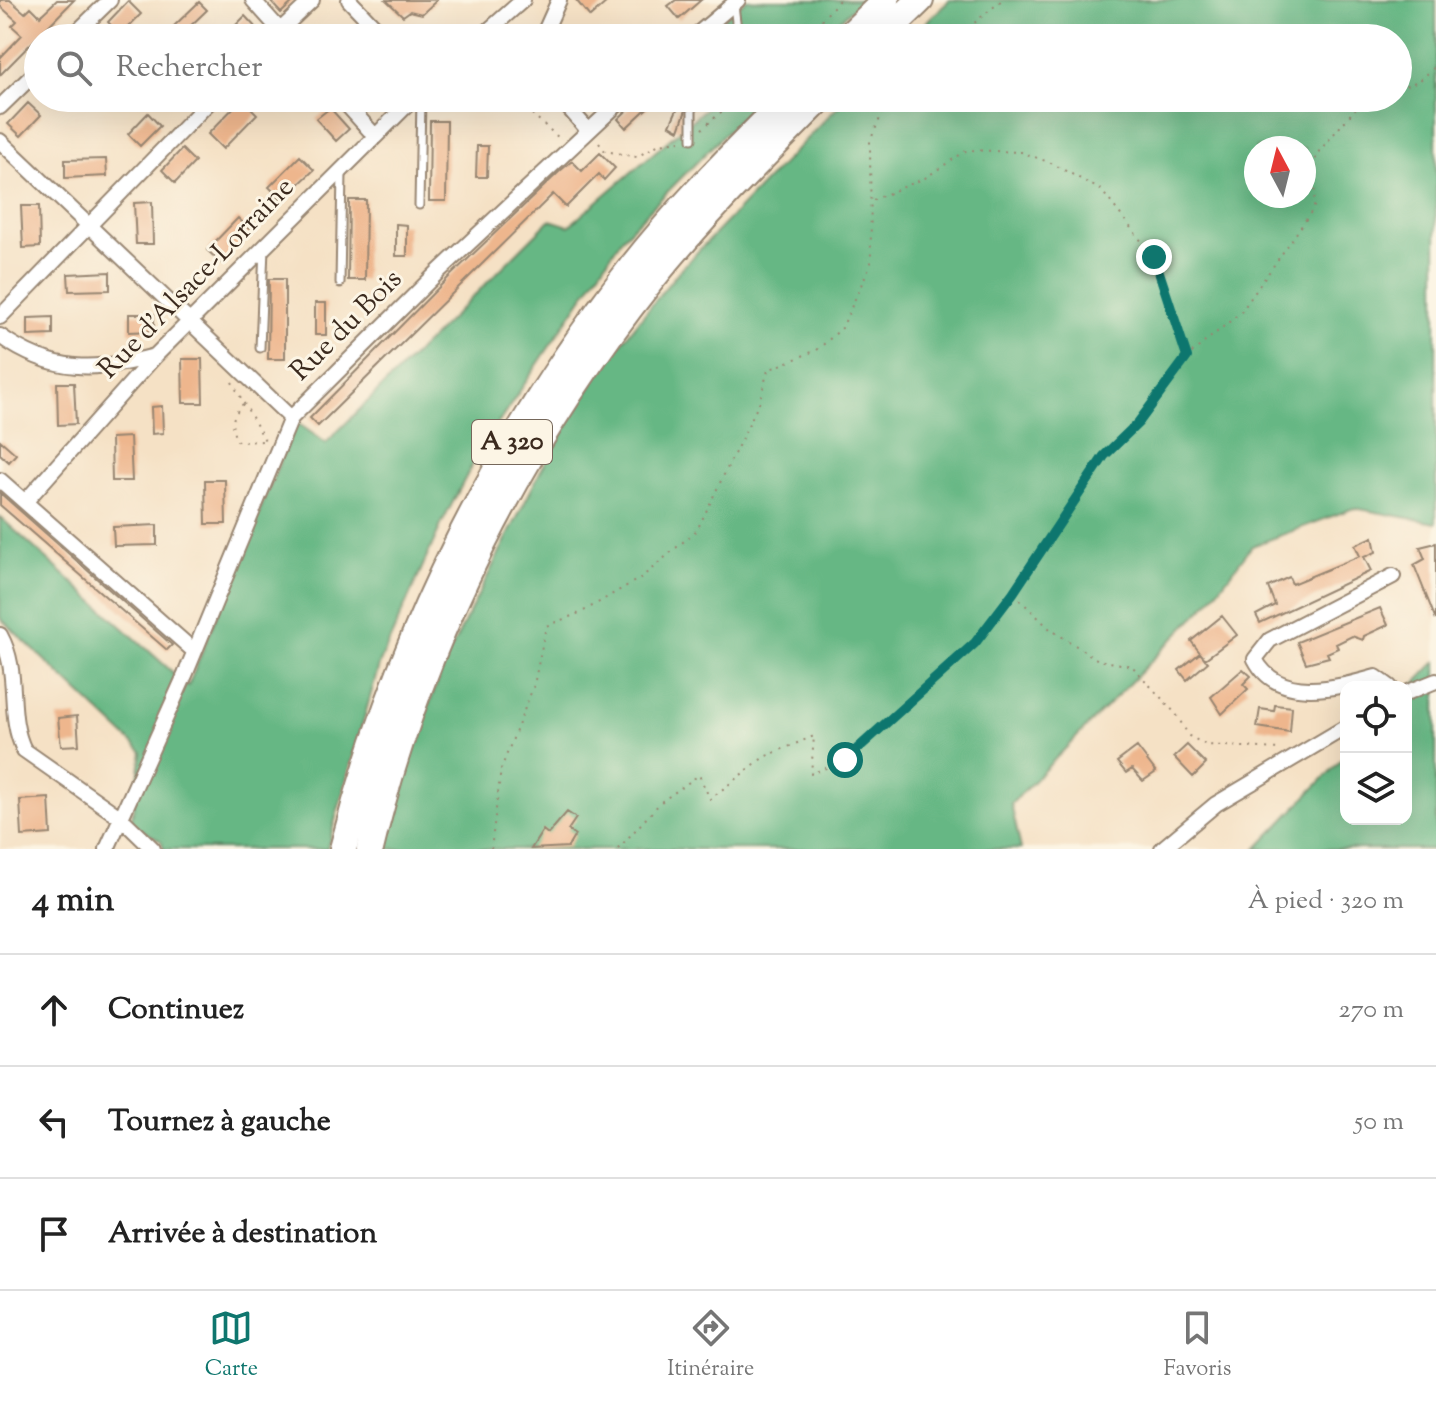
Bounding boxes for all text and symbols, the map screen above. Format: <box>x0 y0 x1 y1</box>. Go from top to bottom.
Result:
search box <box>24 24 1412 112</box>
icon: search <box>52 46 96 90</box>
text: Rechercher <box>116 47 263 90</box>
north arrow <box>1244 136 1316 208</box>
street label: Rue d'Alsace-Lorraine <box>90 169 304 389</box>
route end <box>1136 239 1172 275</box>
street label: Rue du Bois <box>282 261 412 391</box>
road number: A 320 <box>472 420 552 464</box>
map controls <box>1340 681 1412 825</box>
button: locate <box>1340 681 1412 753</box>
route start <box>827 742 863 778</box>
button: layers <box>1340 753 1412 825</box>
text: 4 min <box>32 877 114 926</box>
text: À pied · 320 m <box>1248 883 1404 920</box>
icon: ahead <box>32 988 76 1032</box>
text: Continuez <box>108 989 244 1032</box>
text: 270 m <box>1339 992 1404 1029</box>
icon: left <box>32 1100 76 1144</box>
text: Tournez à gauche <box>108 1101 331 1144</box>
text: 50 m <box>1354 1104 1404 1141</box>
icon: arrive <box>32 1212 76 1256</box>
text: Arrivée à destination <box>108 1213 377 1256</box>
tab: Carte <box>205 1306 258 1386</box>
tab: Itinéraire <box>667 1306 754 1386</box>
tab: Favoris <box>1164 1306 1231 1386</box>

